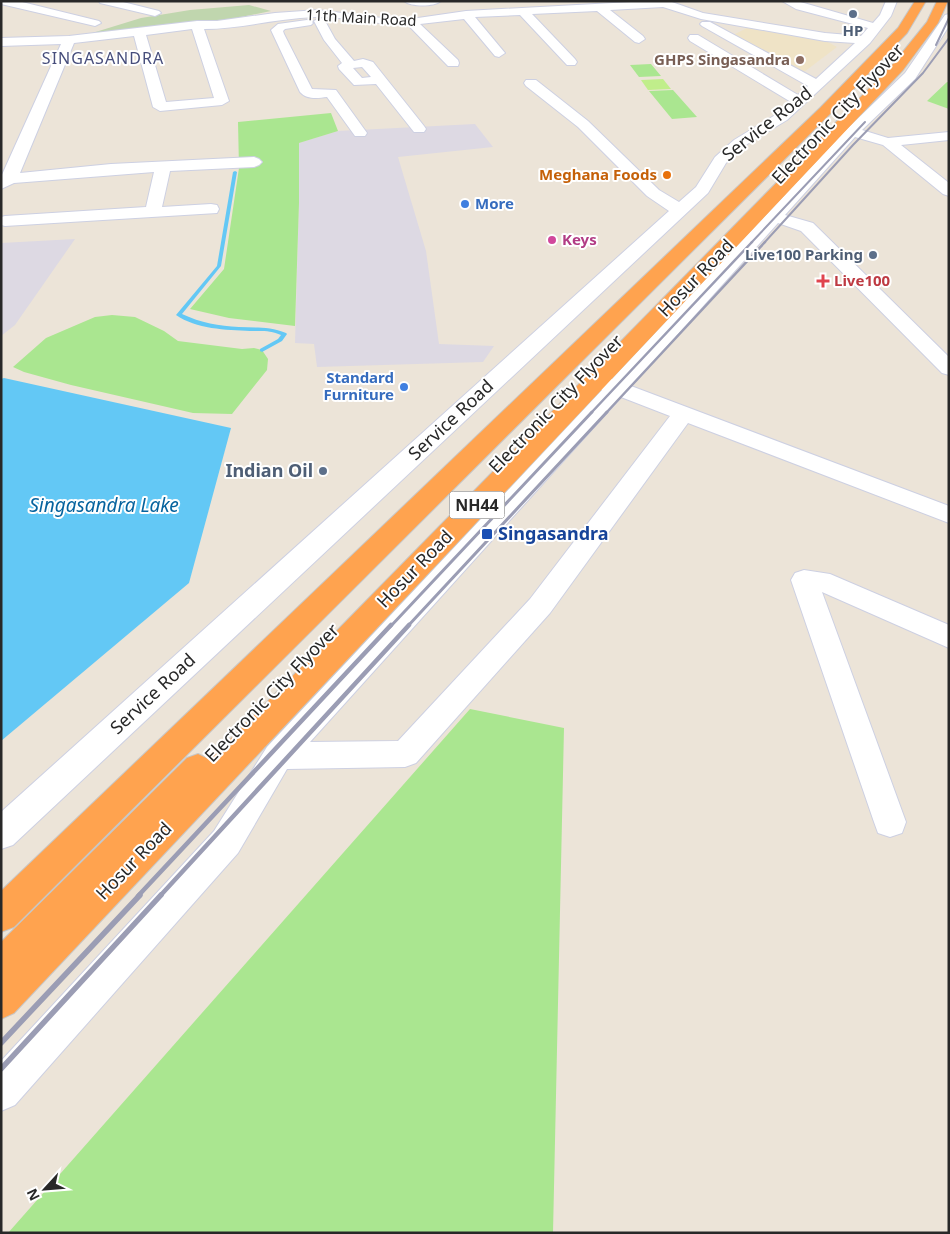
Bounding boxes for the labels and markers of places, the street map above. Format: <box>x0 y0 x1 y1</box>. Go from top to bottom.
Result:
marker: HP <box>847 8 859 20</box>
place label: HP <box>843 20 863 40</box>
place label: GHPS Singasandra <box>654 49 790 69</box>
marker: GHPS Singasandra <box>794 54 806 66</box>
place label: Meghana Foods <box>539 164 657 184</box>
marker: Meghana Foods <box>661 169 673 181</box>
place label: More <box>475 193 514 213</box>
marker: More <box>459 198 471 210</box>
place label: Keys <box>562 229 597 249</box>
marker: Keys <box>546 234 558 246</box>
place label: Live100 Parking <box>745 244 863 264</box>
marker: Live100 Parking <box>867 249 879 261</box>
place label: Live100 <box>834 270 891 290</box>
marker: Live100 <box>816 274 830 288</box>
place label: Standard Furniture <box>323 367 394 404</box>
marker: Standard Furniture <box>398 381 410 393</box>
place label: Indian Oil <box>225 458 313 482</box>
marker: Indian Oil <box>317 465 329 477</box>
place label: Singasandra <box>498 521 609 545</box>
marker: Singasandra <box>480 527 494 541</box>

